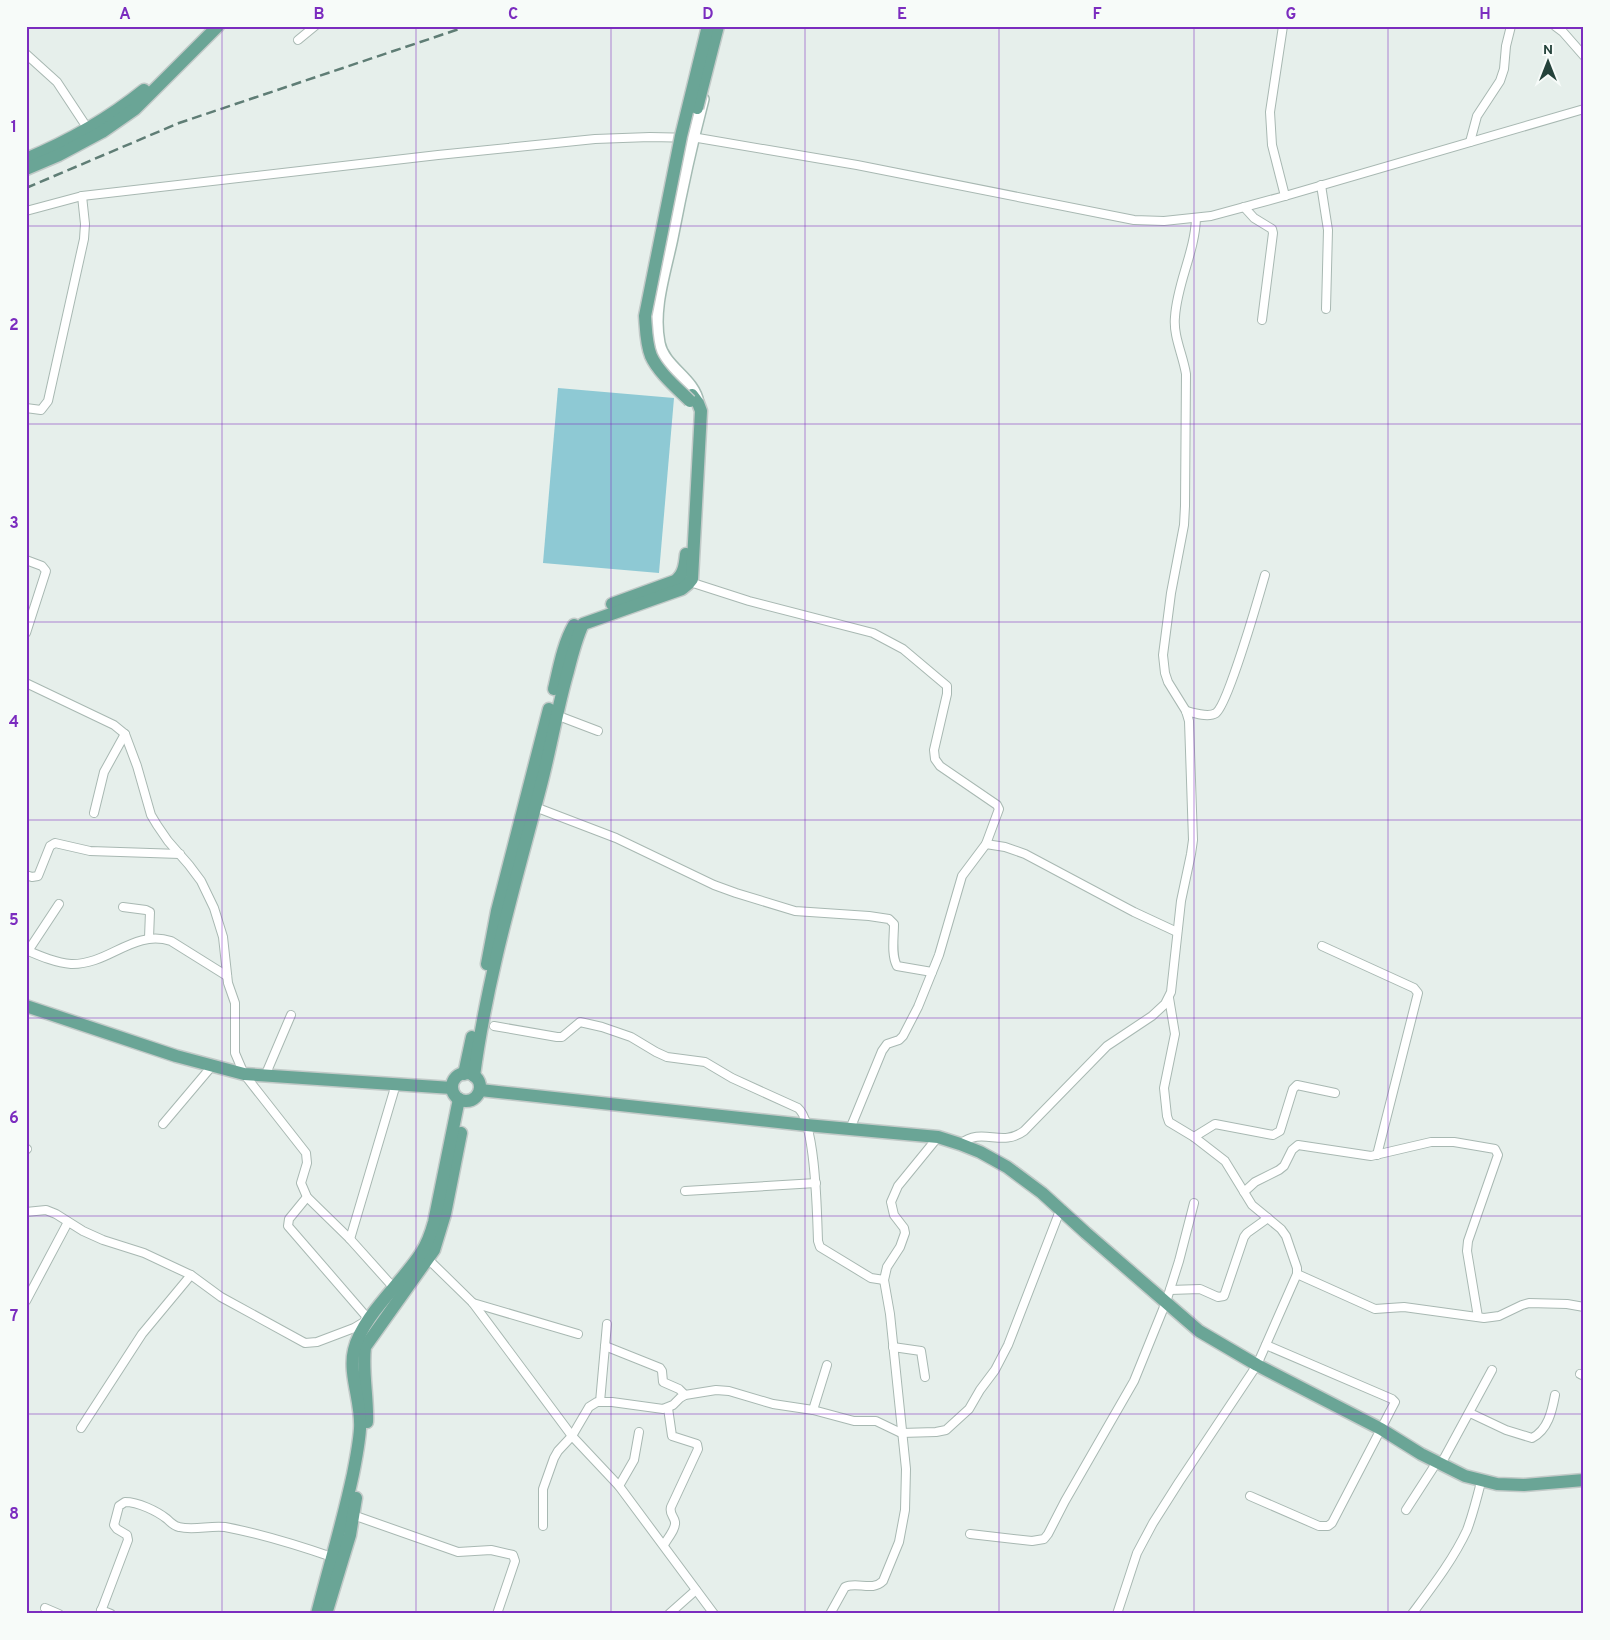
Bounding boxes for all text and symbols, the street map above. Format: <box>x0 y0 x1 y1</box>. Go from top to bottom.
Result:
text: A <box>119 5 131 25</box>
text: B <box>313 5 325 25</box>
text: C <box>508 5 518 25</box>
text: D <box>702 5 714 25</box>
text: E <box>897 5 907 25</box>
text: F <box>1092 5 1102 25</box>
text: G <box>1286 5 1296 25</box>
text: H <box>1479 5 1491 25</box>
north arrow <box>1522 38 1572 88</box>
text: N <box>1543 42 1553 59</box>
text: 1 <box>11 118 17 138</box>
text: 2 <box>9 316 19 336</box>
text: 3 <box>9 514 19 534</box>
text: 4 <box>9 713 19 733</box>
text: 5 <box>9 911 19 931</box>
text: 6 <box>9 1109 19 1129</box>
text: 7 <box>10 1307 18 1327</box>
text: 8 <box>9 1505 19 1525</box>

